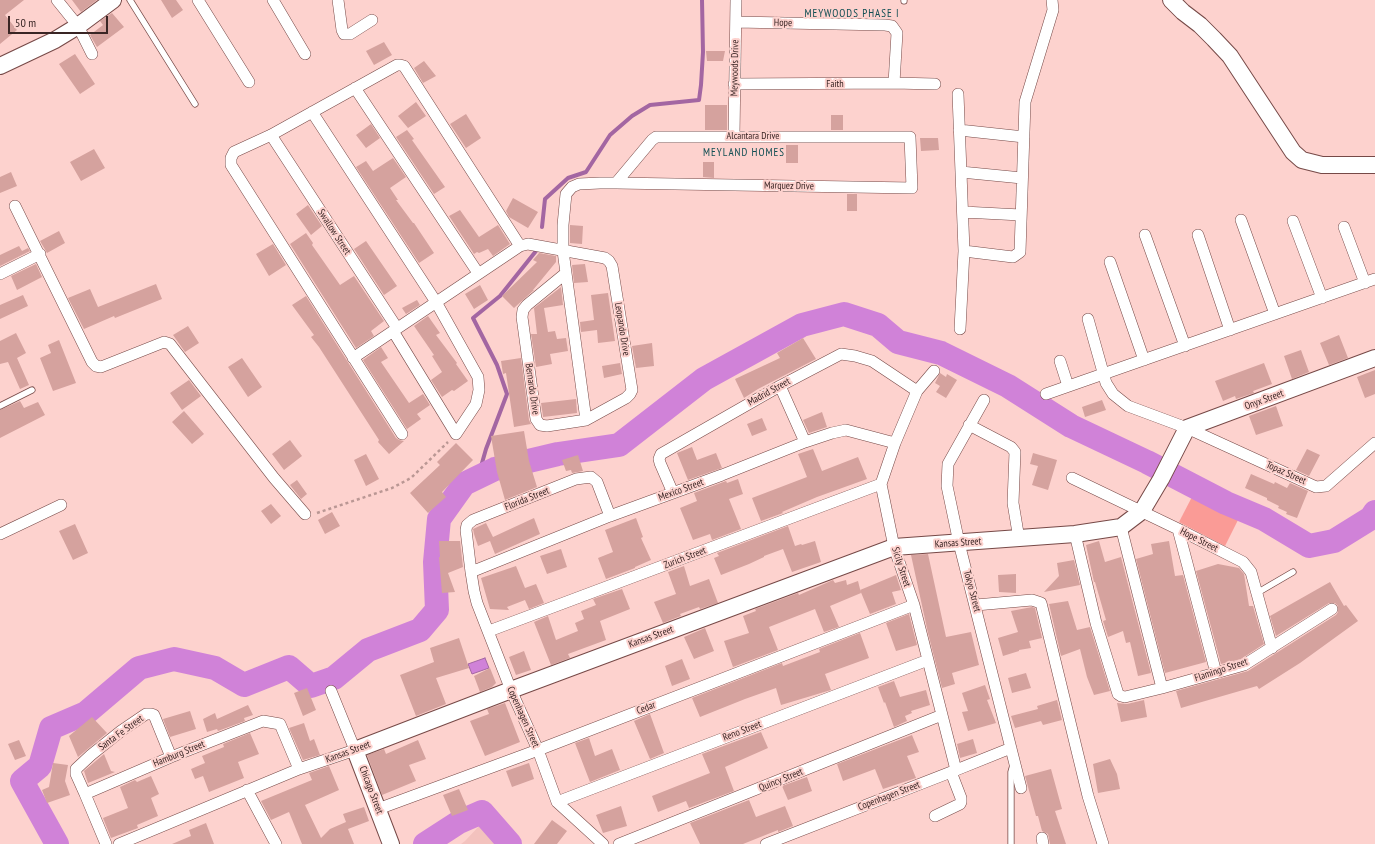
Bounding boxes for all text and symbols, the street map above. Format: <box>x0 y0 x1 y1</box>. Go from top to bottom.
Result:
district label: MEYWOODS PHASE I <box>804 7 900 21</box>
scale bar <box>10 8 110 34</box>
text: 50 m <box>15 15 36 30</box>
street label: Hope <box>774 17 792 29</box>
street label: Meywoods Drive <box>729 40 741 96</box>
street label: Faith <box>826 78 844 90</box>
street label: Alcantara Drive <box>727 130 779 142</box>
district label: MEYLAND HOMES <box>703 146 785 160</box>
street label: Marquez Drive <box>764 180 814 192</box>
street label: Swallow Street <box>315 207 353 257</box>
street label: Leopando Drive <box>612 302 632 356</box>
street label: Bernardo Drive <box>522 363 542 415</box>
street label: Madrid Street <box>746 375 792 409</box>
street label: Onyx Street <box>1243 387 1285 413</box>
street label: Topaz Street <box>1264 459 1308 487</box>
street label: Mexico Street <box>657 476 705 504</box>
street label: Florida Street <box>503 485 551 513</box>
street label: Hope Street <box>1178 525 1220 555</box>
street label: Kansas Street <box>934 535 982 551</box>
street label: Zurich Street <box>662 544 708 572</box>
street label: Sicily Street <box>889 546 913 588</box>
street label: Tokyo Street <box>961 569 983 613</box>
street label: Kansas Street <box>627 623 675 651</box>
street label: Flamingo Street <box>1193 656 1249 684</box>
street label: Copenhagen Street <box>504 685 542 749</box>
street label: Cedar <box>635 699 657 717</box>
street label: Santa Fe Street <box>96 713 146 753</box>
street label: Reno Street <box>721 718 763 744</box>
street label: Hamburg Street <box>152 738 206 770</box>
street label: Kansas Street <box>324 738 372 766</box>
street label: Chicago Street <box>356 764 386 816</box>
street label: Quincy Street <box>757 766 805 794</box>
street label: Copenhagen Street <box>856 779 922 813</box>

